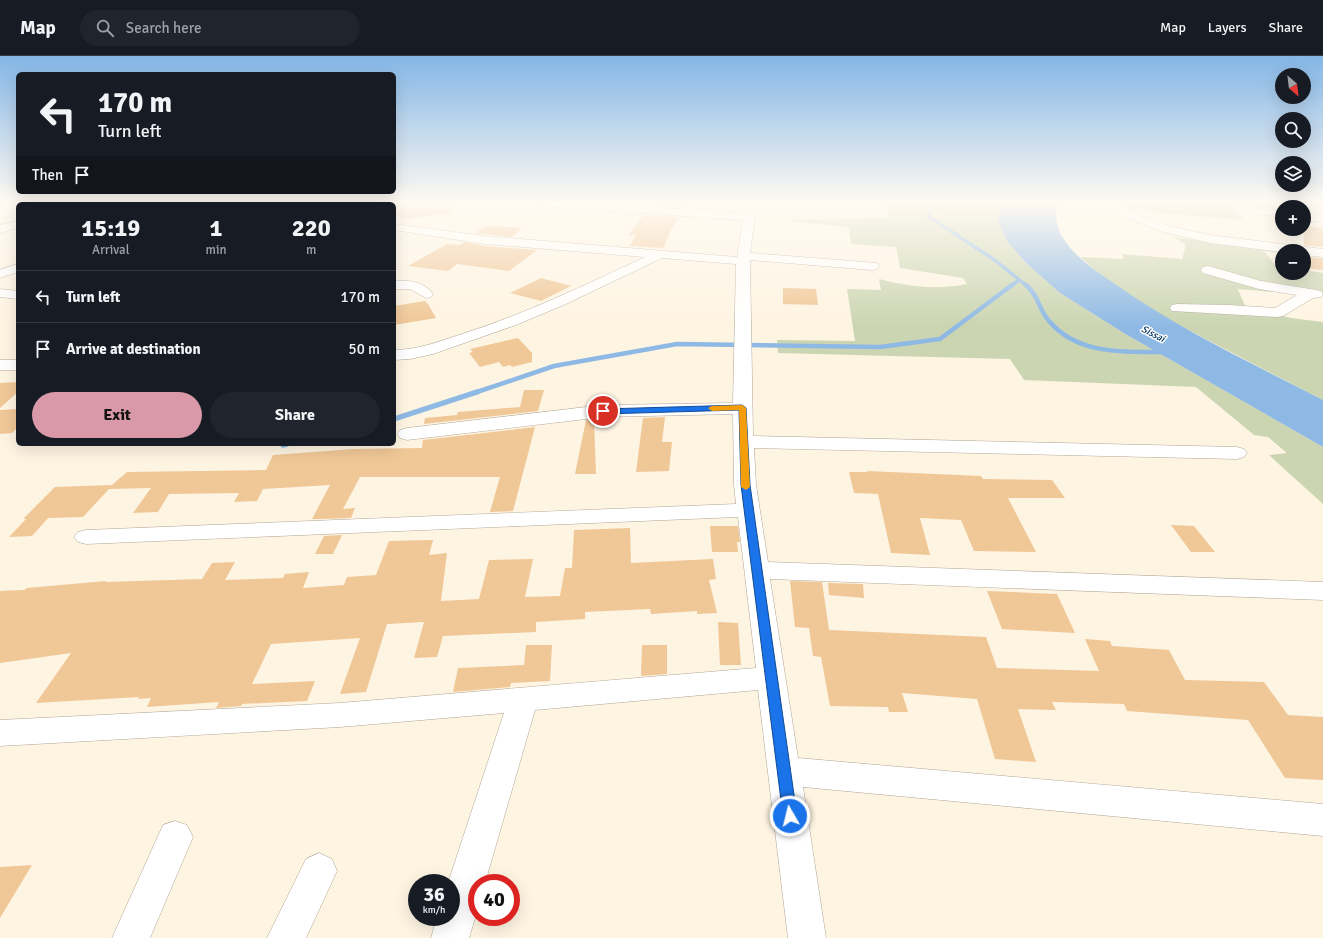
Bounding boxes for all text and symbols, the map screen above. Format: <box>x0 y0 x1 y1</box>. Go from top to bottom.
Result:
search box <box>80 10 360 46</box>
text: Map <box>20 16 56 40</box>
icon: search <box>94 17 116 39</box>
text: Search here <box>126 19 201 37</box>
text: Map <box>1160 19 1186 36</box>
text: Layers <box>1208 19 1247 36</box>
text: Share <box>1269 19 1303 36</box>
north arrow <box>1275 68 1311 104</box>
map controls <box>1275 68 1311 280</box>
text: 170 m <box>98 86 172 120</box>
icon: left <box>32 88 84 140</box>
button: search <box>1275 112 1311 148</box>
text: Turn left <box>98 120 161 142</box>
button: layers <box>1275 156 1311 192</box>
icon: arrive <box>71 164 93 186</box>
text: Then <box>32 166 63 184</box>
button: + <box>1275 200 1311 236</box>
text: 15:19 <box>81 213 140 243</box>
text: 1 <box>210 213 222 243</box>
text: 220 <box>292 213 331 243</box>
text: Arrival <box>92 242 129 258</box>
text: min <box>206 242 227 258</box>
text: m <box>306 242 316 258</box>
button: − <box>1275 244 1311 280</box>
icon: left <box>32 286 54 308</box>
text: Turn left <box>66 288 120 306</box>
text: 170 m <box>340 288 380 306</box>
water label: Sissai <box>1139 323 1168 346</box>
icon: arrive <box>32 338 54 360</box>
text: Arrive at destination <box>66 340 201 358</box>
text: 50 m <box>349 340 380 358</box>
button: Exit <box>32 392 202 438</box>
button: Share <box>210 392 380 438</box>
pin <box>586 394 620 428</box>
icon: arrive <box>592 400 614 422</box>
position arrow <box>769 795 811 837</box>
speed limit sign: 40 <box>468 874 520 926</box>
text: 36 <box>423 882 445 907</box>
text: km/h <box>423 904 445 916</box>

